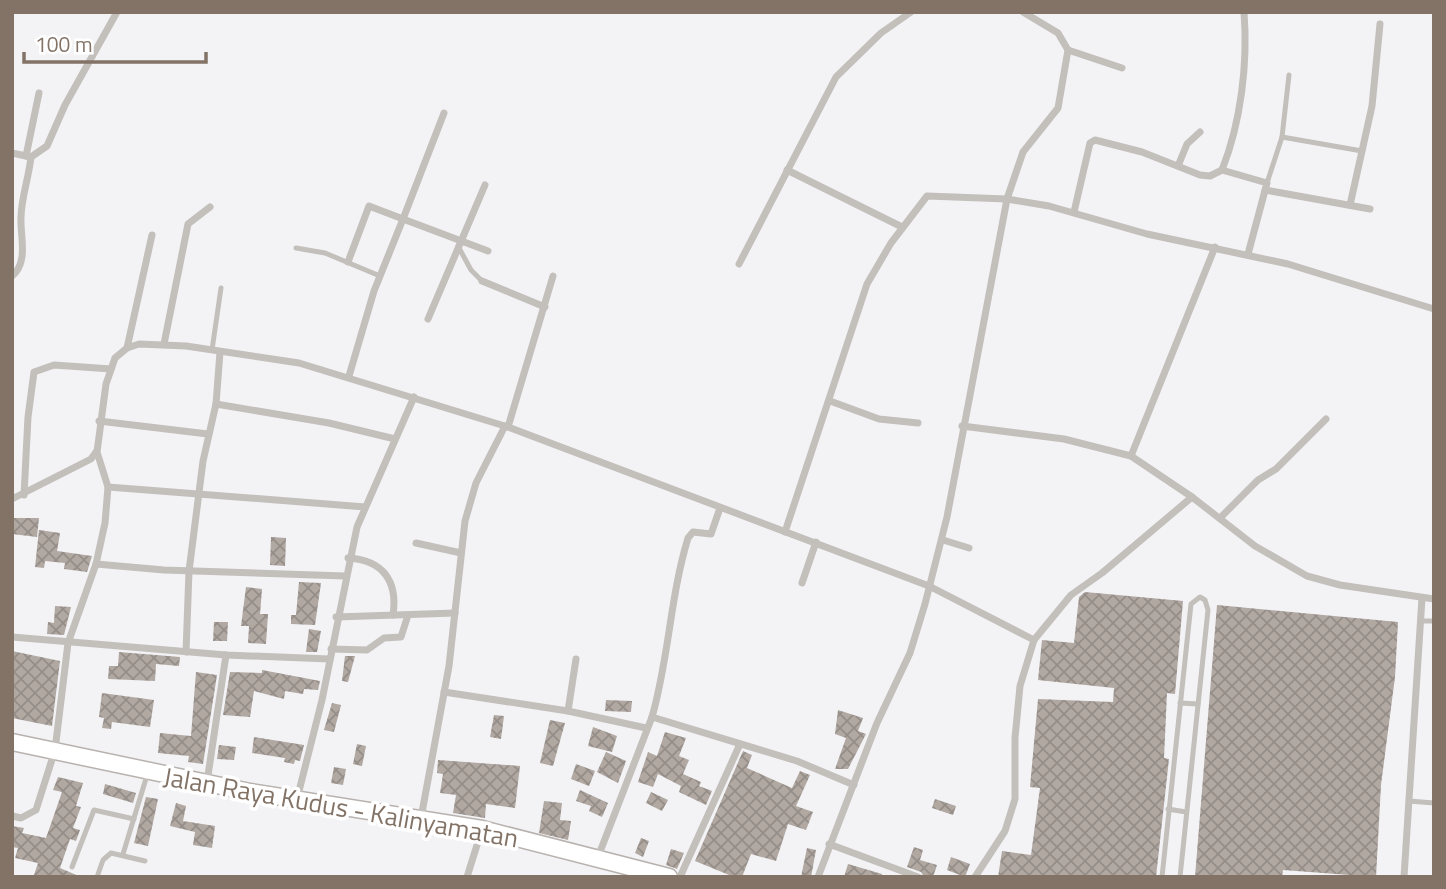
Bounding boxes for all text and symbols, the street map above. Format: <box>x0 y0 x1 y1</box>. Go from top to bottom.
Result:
scale bar <box>24 21 206 65</box>
text: 100 m <box>35 28 92 60</box>
street label: Jalan Raya Kudus - Kalinyamatan <box>161 757 521 857</box>

